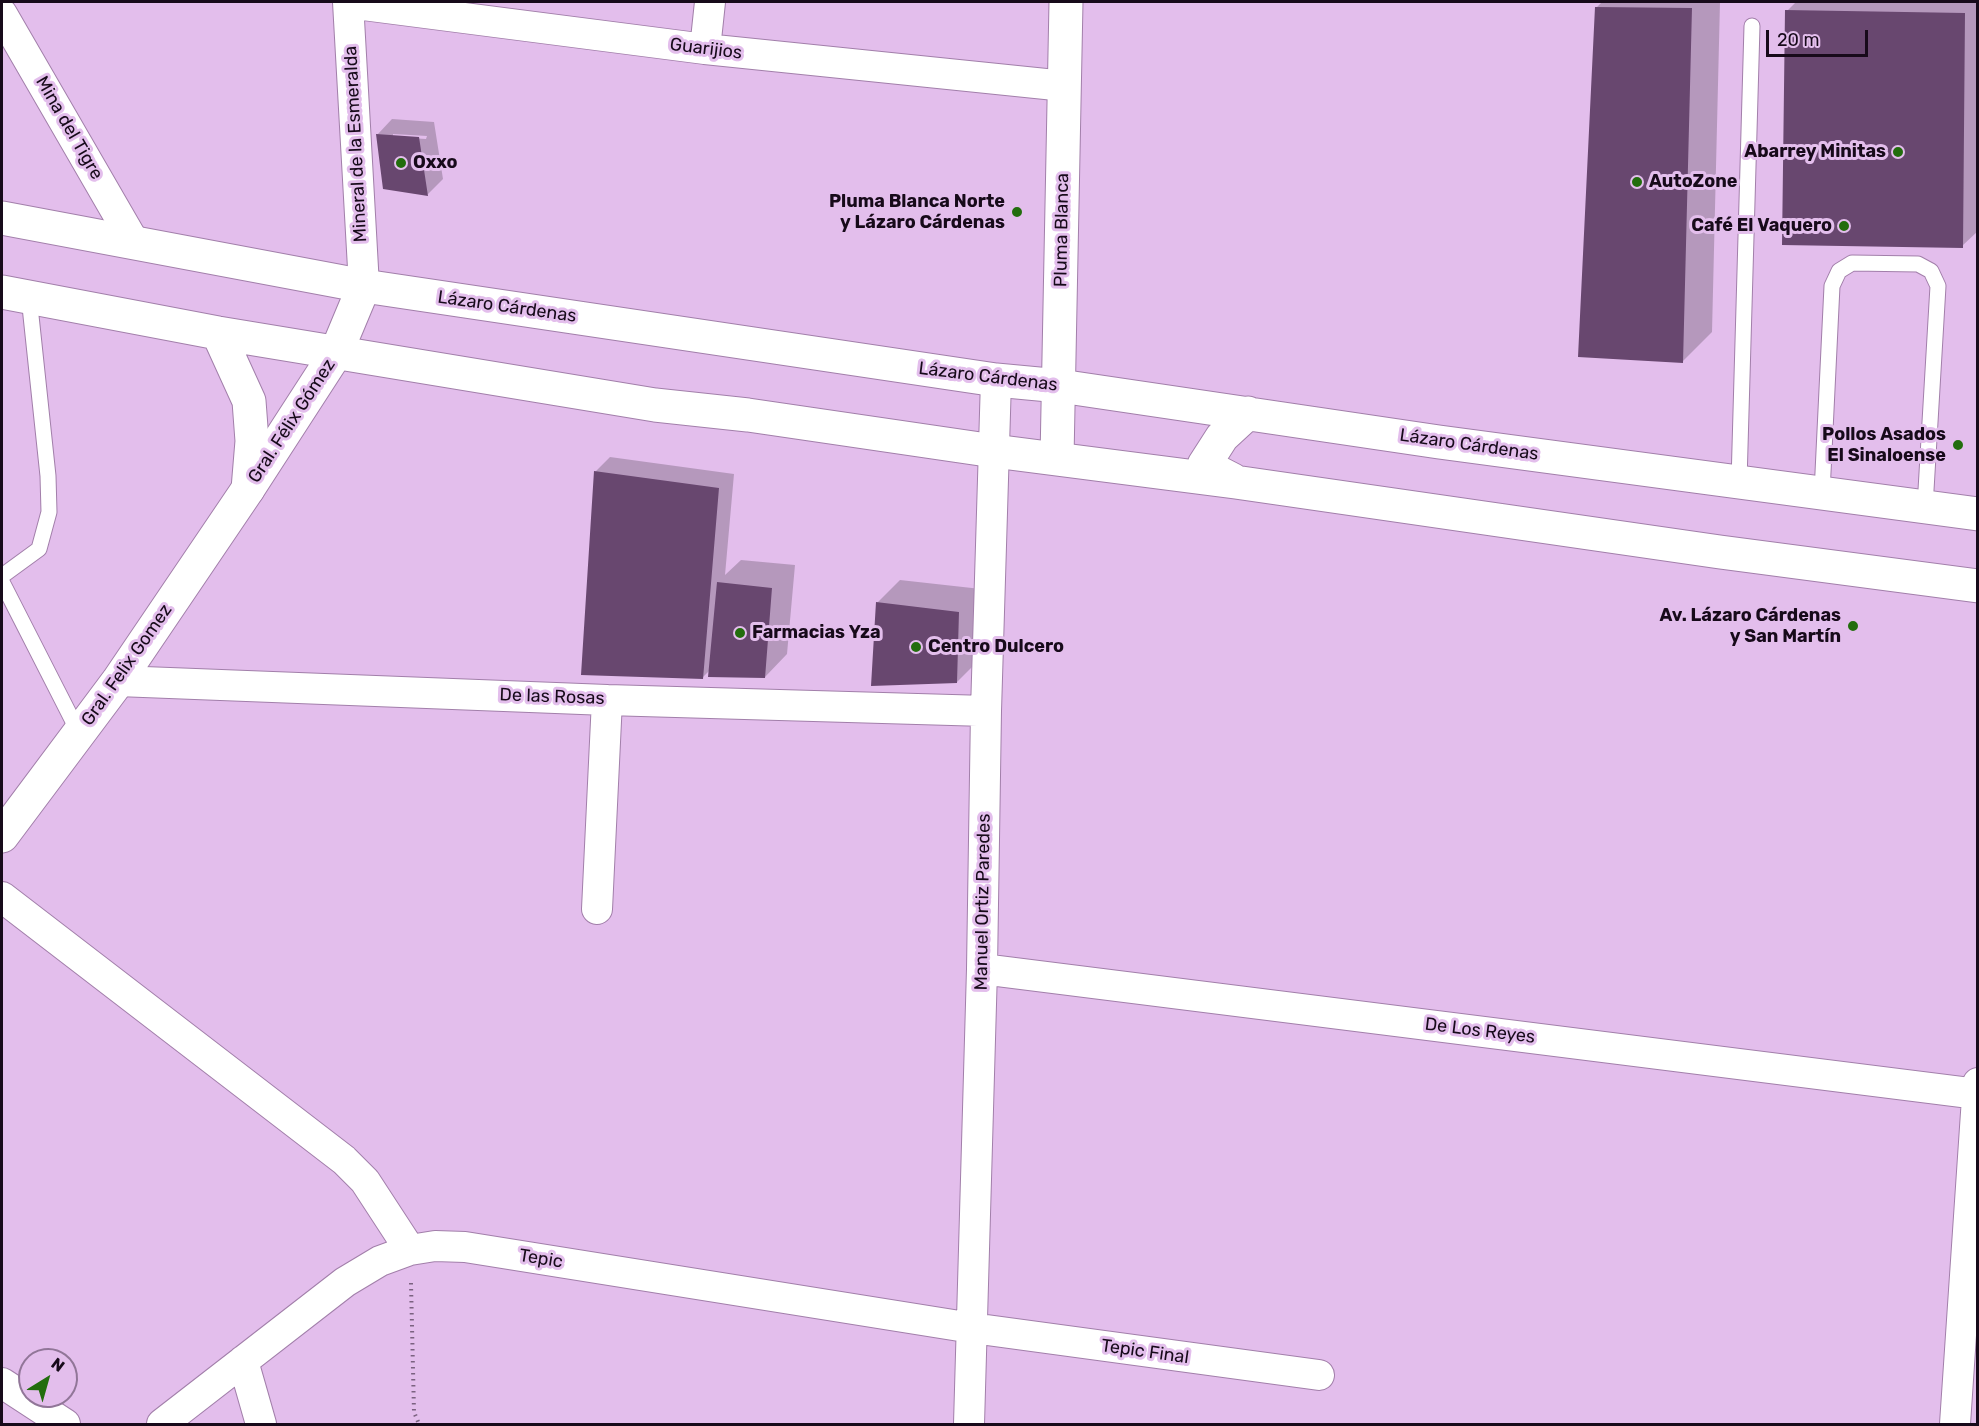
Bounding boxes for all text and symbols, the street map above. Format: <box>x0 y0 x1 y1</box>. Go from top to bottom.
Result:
scale bar <box>1769 18 1871 56</box>
text: 20 m <box>1777 29 1819 51</box>
street label: Guarijios <box>669 34 743 64</box>
street label: Mineral de la Esmeralda <box>340 45 372 243</box>
street label: Mina del Tigre <box>31 73 107 183</box>
place label: Abarrey Minitas <box>1744 141 1886 163</box>
marker: Abarrey Minitas <box>1891 145 1905 159</box>
place label: Oxxo <box>413 152 458 174</box>
marker: Oxxo <box>394 156 408 170</box>
place label: AutoZone <box>1649 171 1737 193</box>
street label: Pluma Blanca <box>1050 173 1074 287</box>
marker: AutoZone <box>1630 175 1644 189</box>
place label: Pluma Blanca Norte y Lázaro Cárdenas <box>829 191 1005 234</box>
marker: Pluma Blanca Norte y Lázaro Cárdenas <box>1010 205 1024 219</box>
place label: Café El Vaquero <box>1691 215 1832 237</box>
marker: Café El Vaquero <box>1837 219 1851 233</box>
street label: Lázaro Cárdenas <box>436 287 578 327</box>
street label: Gral. Félix Gómez <box>244 355 340 487</box>
street label: Lázaro Cárdenas <box>917 358 1059 396</box>
place label: Pollos Asados El Sinaloense <box>1822 424 1946 466</box>
street label: Lázaro Cárdenas <box>1398 425 1540 465</box>
marker: Pollos Asados El Sinaloense <box>1951 438 1965 452</box>
street label: Gral. Felix Gomez <box>77 600 177 730</box>
place label: Av. Lázaro Cárdenas y San Martín <box>1660 605 1841 648</box>
marker: Av. Lázaro Cárdenas y San Martín <box>1846 619 1860 633</box>
place label: Farmacias Yza <box>752 622 881 644</box>
marker: Farmacias Yza <box>733 626 747 640</box>
place label: Centro Dulcero <box>928 636 1064 658</box>
marker: Centro Dulcero <box>909 640 923 654</box>
street label: De las Rosas <box>499 684 605 710</box>
street label: Manuel Ortiz Paredes <box>971 813 995 991</box>
street label: De Los Reyes <box>1424 1014 1536 1048</box>
street label: Tepic <box>518 1245 564 1273</box>
street label: Tepic Final <box>1100 1335 1190 1369</box>
north arrow <box>18 1348 78 1408</box>
text: N <box>48 1354 68 1376</box>

